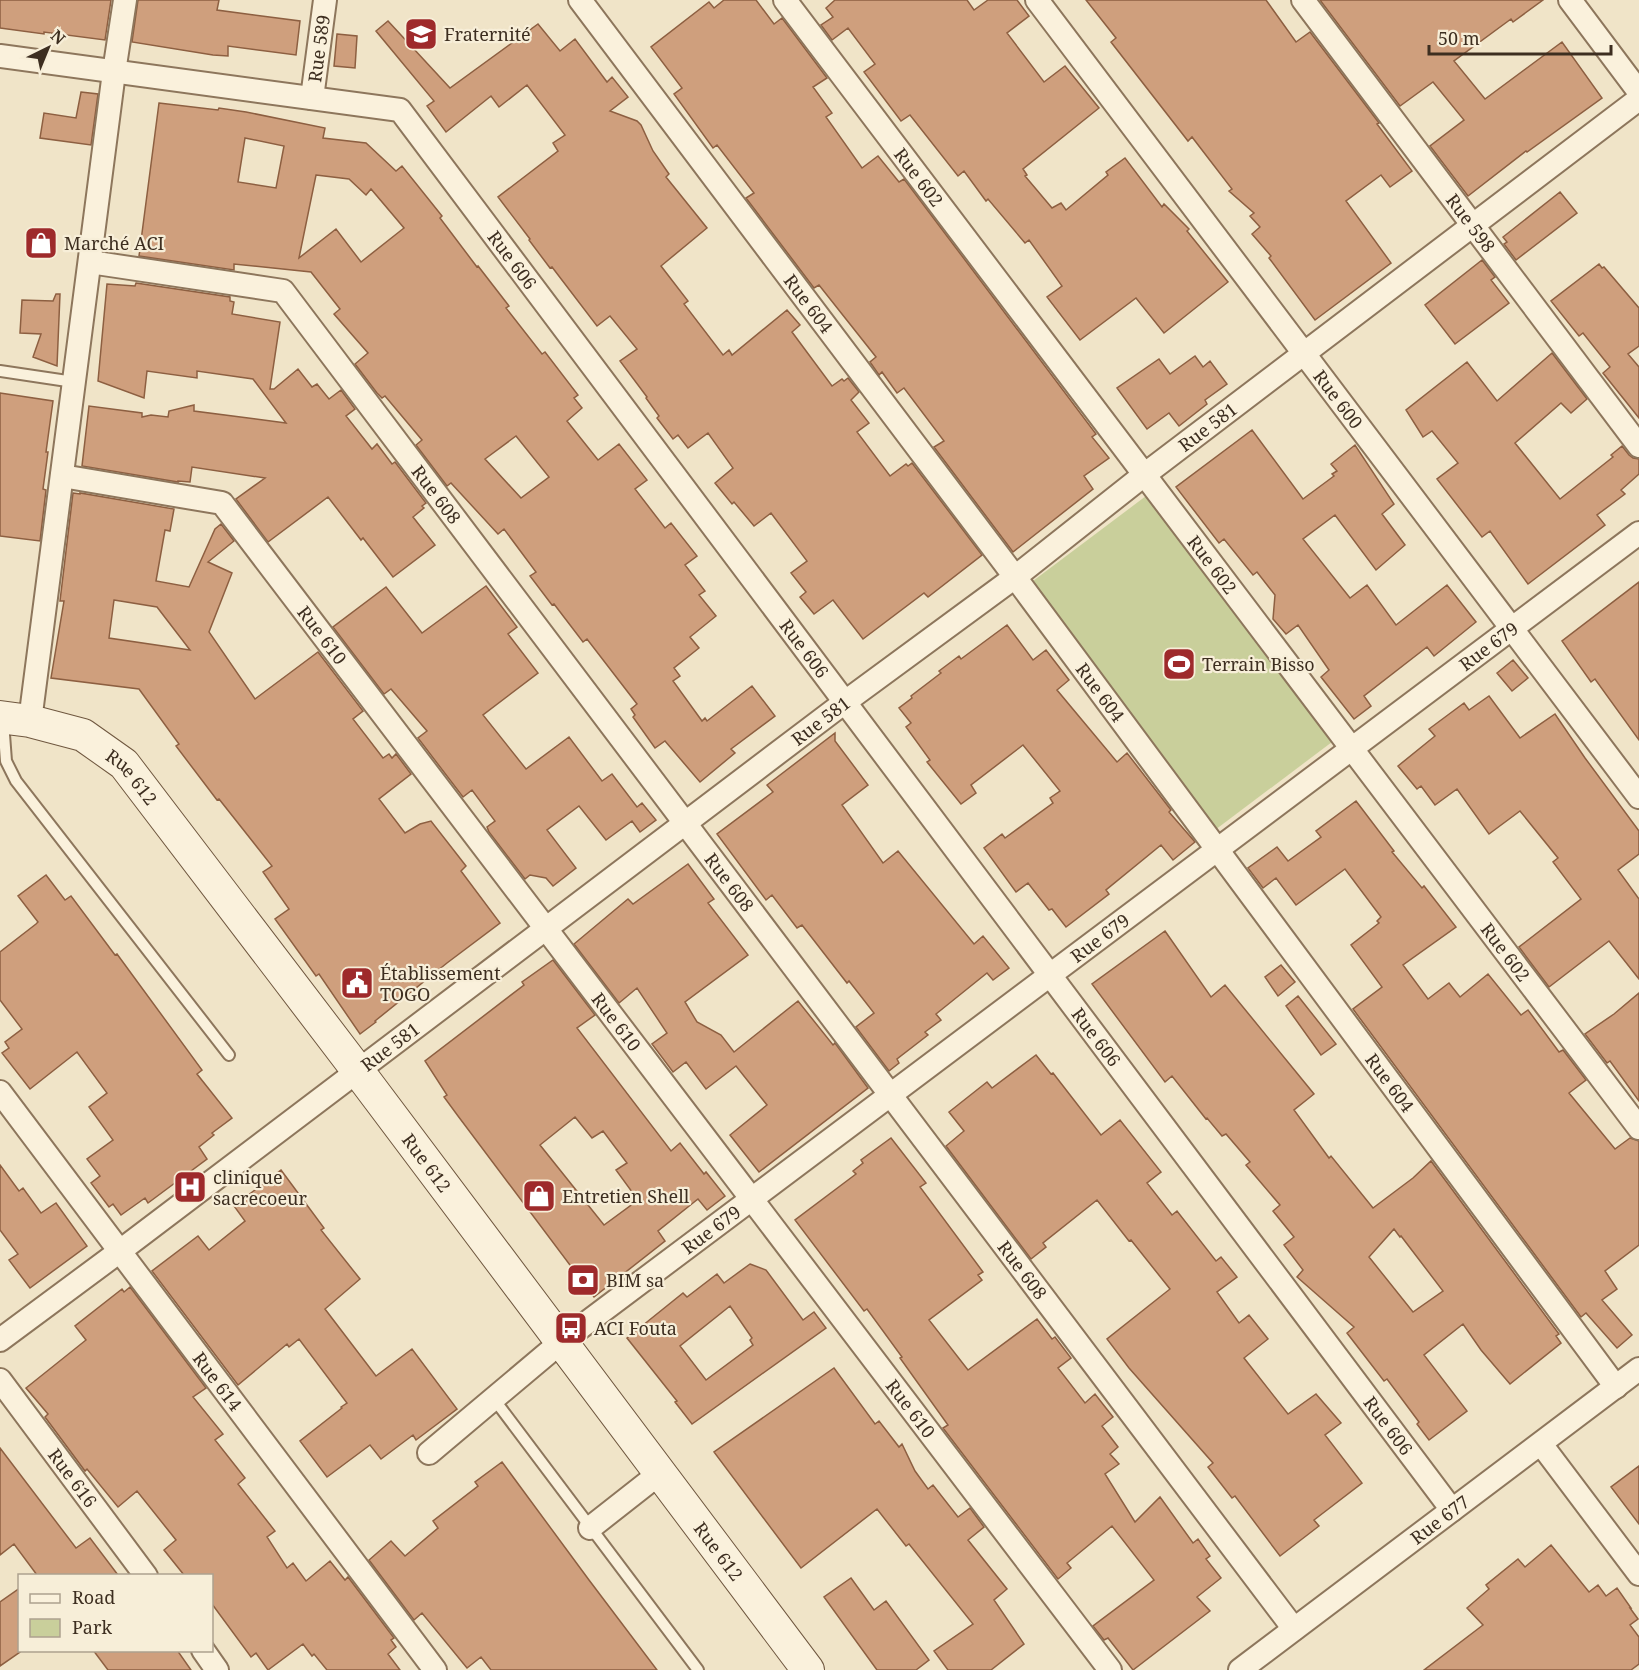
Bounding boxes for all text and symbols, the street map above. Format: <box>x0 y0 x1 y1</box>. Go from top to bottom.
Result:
street label: Rue 589 <box>302 13 335 84</box>
school or university icon: Fraternité <box>403 16 439 52</box>
north arrow <box>18 18 78 78</box>
scale bar <box>1429 18 1610 56</box>
place label: Fraternité <box>444 22 531 46</box>
text: N <box>46 25 71 50</box>
text: 50 m <box>1438 26 1480 50</box>
street label: Rue 602 <box>889 143 949 211</box>
street label: Rue 598 <box>1441 189 1501 257</box>
shop icon: Marché ACI <box>23 225 59 261</box>
street label: Rue 606 <box>483 225 543 294</box>
place label: Marché ACI <box>64 231 164 255</box>
street label: Rue 604 <box>779 269 839 338</box>
street label: Rue 600 <box>1308 365 1368 433</box>
street label: Rue 581 <box>1173 397 1242 457</box>
street label: Rue 608 <box>407 460 467 529</box>
street label: Rue 602 <box>1182 530 1242 599</box>
street label: Rue 610 <box>292 601 352 669</box>
street label: Rue 606 <box>775 614 834 683</box>
street label: Rue 679 <box>1454 616 1523 676</box>
sports icon: Terrain Bisso <box>1161 646 1197 682</box>
place label: Terrain Bisso <box>1202 652 1315 676</box>
street label: Rue 604 <box>1071 658 1130 727</box>
street label: Rue 581 <box>786 691 855 751</box>
street label: Rue 612 <box>101 743 163 810</box>
street label: Rue 608 <box>700 848 760 916</box>
street label: Rue 679 <box>1065 908 1134 968</box>
street label: Rue 602 <box>1476 918 1536 986</box>
place label: Établissement TOGO <box>380 961 501 1006</box>
public building icon: Établissement TOGO <box>339 965 375 1001</box>
street label: Rue 610 <box>587 987 647 1056</box>
street label: Rue 606 <box>1067 1003 1126 1071</box>
street label: Rue 581 <box>356 1017 424 1077</box>
street label: Rue 604 <box>1360 1048 1420 1117</box>
street label: Rue 612 <box>397 1128 457 1197</box>
place label: clinique sacrecoeur <box>213 1165 308 1210</box>
hospital icon: clinique sacrecoeur <box>172 1169 208 1205</box>
shop icon: Entretien Shell <box>521 1178 557 1214</box>
place label: Entretien Shell <box>562 1184 690 1208</box>
street label: Rue 679 <box>677 1200 745 1259</box>
street label: Rue 608 <box>993 1236 1053 1304</box>
bank icon: BIM sa <box>565 1262 601 1298</box>
place label: BIM sa <box>606 1268 664 1292</box>
bus stop icon: ACI Fouta <box>553 1310 589 1346</box>
place label: ACI Fouta <box>594 1316 677 1340</box>
street label: Rue 614 <box>188 1347 248 1416</box>
street label: Rue 610 <box>881 1374 941 1443</box>
street label: Rue 606 <box>1358 1391 1418 1460</box>
street label: Rue 616 <box>43 1443 103 1512</box>
street label: Rue 677 <box>1405 1489 1474 1549</box>
street label: Rue 612 <box>689 1517 749 1586</box>
legend <box>18 1574 213 1652</box>
text: Road <box>72 1585 115 1609</box>
text: Park <box>72 1615 112 1639</box>

